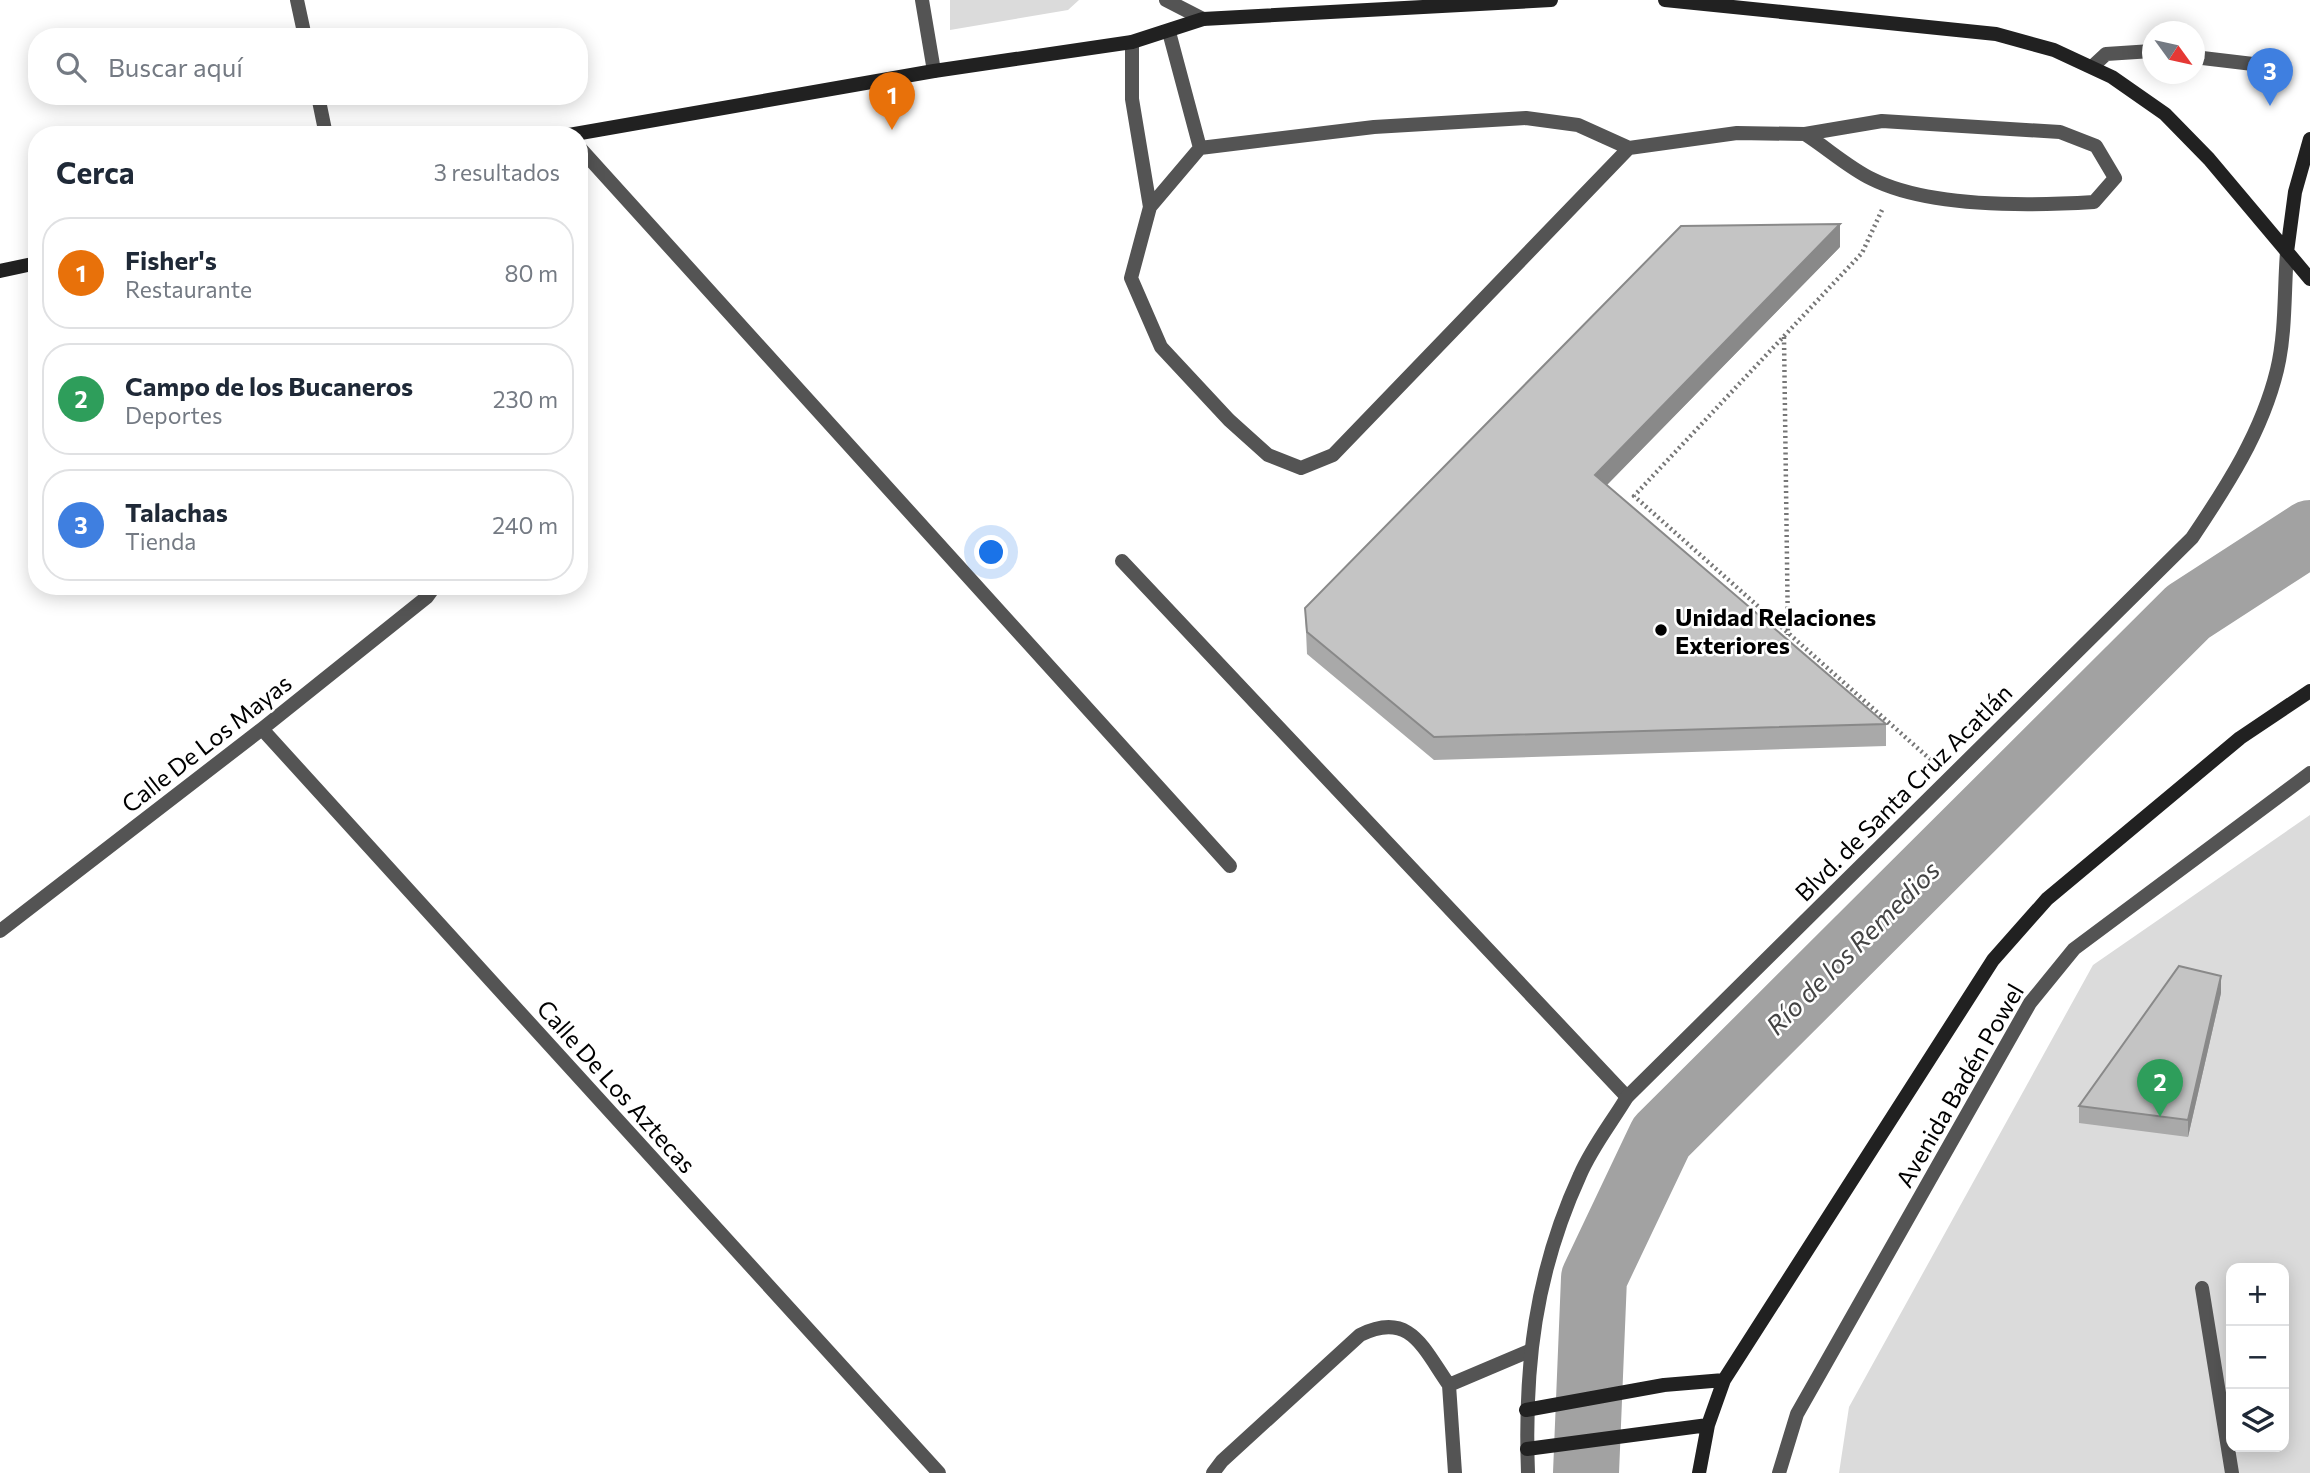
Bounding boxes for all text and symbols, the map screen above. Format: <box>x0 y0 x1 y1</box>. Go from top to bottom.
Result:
north arrow <box>2142 21 2205 84</box>
search box <box>28 28 588 105</box>
icon: search <box>52 48 90 86</box>
pin: 3 <box>2247 48 2293 106</box>
text: Buscar aquí <box>108 51 243 82</box>
pin: 1 <box>869 72 915 130</box>
text: Cerca <box>56 153 135 190</box>
text: 3 resultados <box>434 158 560 186</box>
text: Fisher's <box>125 244 217 275</box>
text: 1 <box>76 259 86 287</box>
text: 80 m <box>505 259 558 287</box>
text: Restaurante <box>125 275 252 303</box>
text: Campo de los Bucaneros <box>125 370 413 401</box>
text: 2 <box>74 385 88 413</box>
text: 230 m <box>493 385 558 413</box>
text: Deportes <box>125 401 222 429</box>
text: Talachas <box>125 496 228 527</box>
text: 3 <box>74 511 88 539</box>
text: 240 m <box>492 511 558 539</box>
text: Tienda <box>125 527 196 555</box>
your location <box>974 535 1008 569</box>
place label: Unidad Relaciones Exteriores <box>1675 602 1876 659</box>
marker: Unidad Relaciones Exteriores <box>1653 622 1669 638</box>
street label: Calle De Los Mayas <box>115 668 297 818</box>
street label: Blvd. de Santa Cruz Acatlán <box>1789 678 2017 906</box>
water label: Río de los Remedios <box>1759 854 1945 1040</box>
street label: Avenida Badén Powel <box>1889 978 2029 1192</box>
street label: Calle De Los Aztecas <box>532 993 702 1179</box>
pin: 2 <box>2137 1059 2183 1117</box>
map controls <box>2226 1263 2289 1452</box>
button: + <box>2226 1263 2289 1326</box>
button: − <box>2226 1326 2289 1389</box>
button: layers <box>2226 1389 2289 1452</box>

